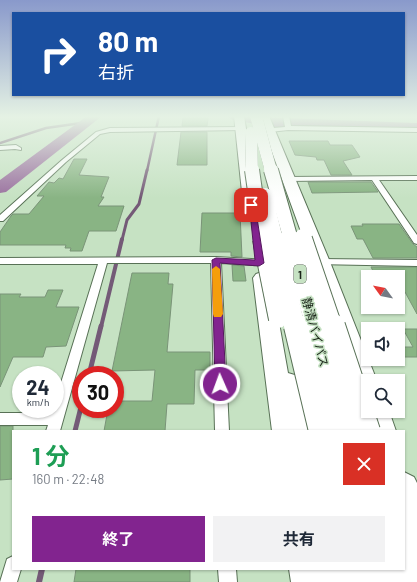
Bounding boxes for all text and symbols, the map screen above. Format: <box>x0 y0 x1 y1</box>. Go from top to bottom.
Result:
text: 80 m <box>98 24 158 58</box>
icon: right <box>32 28 84 80</box>
text: 右折 <box>98 61 134 83</box>
pin <box>234 188 268 222</box>
icon: arrive <box>240 194 262 216</box>
road number: 1 <box>294 265 306 283</box>
north arrow <box>361 270 405 314</box>
map controls <box>361 270 405 418</box>
street label: 静清バイパス <box>300 296 332 368</box>
button: sound <box>361 322 405 366</box>
position arrow <box>199 363 241 405</box>
speed limit sign: 30 <box>72 366 124 418</box>
button: search <box>361 374 405 418</box>
text: 24 <box>26 375 50 399</box>
text: km/h <box>27 396 49 408</box>
text: 1 分 <box>32 441 69 470</box>
button: close <box>343 443 385 485</box>
text: 160 m · 22:48 <box>32 471 104 487</box>
button: 終了 <box>32 516 205 562</box>
button: 共有 <box>213 516 385 562</box>

